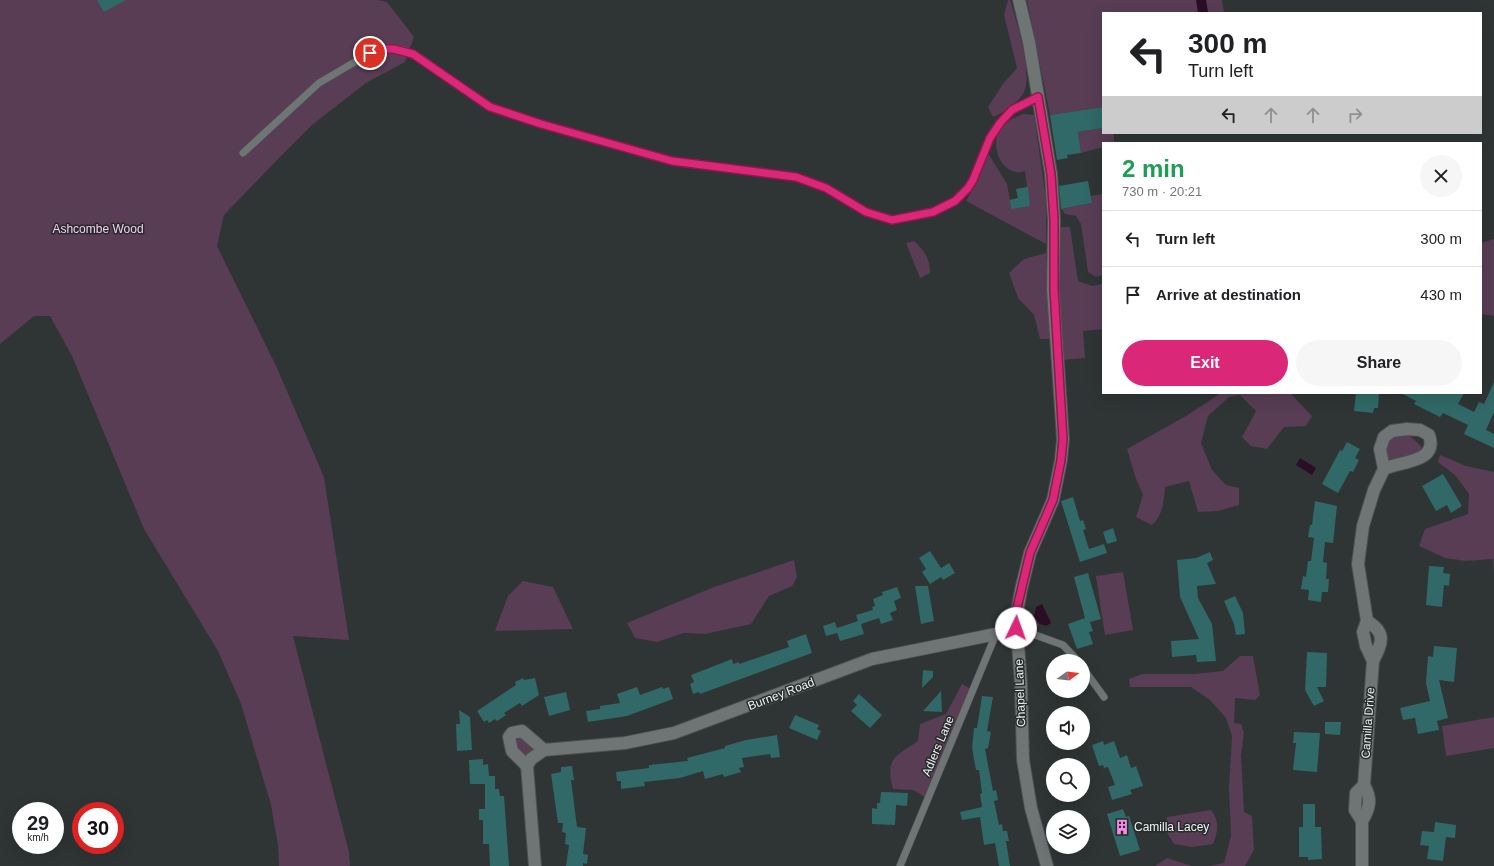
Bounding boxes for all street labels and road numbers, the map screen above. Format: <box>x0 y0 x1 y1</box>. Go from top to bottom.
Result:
street label: Chapel Lane <box>1012 658 1028 727</box>
street label: Burney Road <box>746 675 816 713</box>
street label: Camilla Drive <box>1359 687 1377 759</box>
street label: Adlers Lane <box>919 713 957 778</box>

